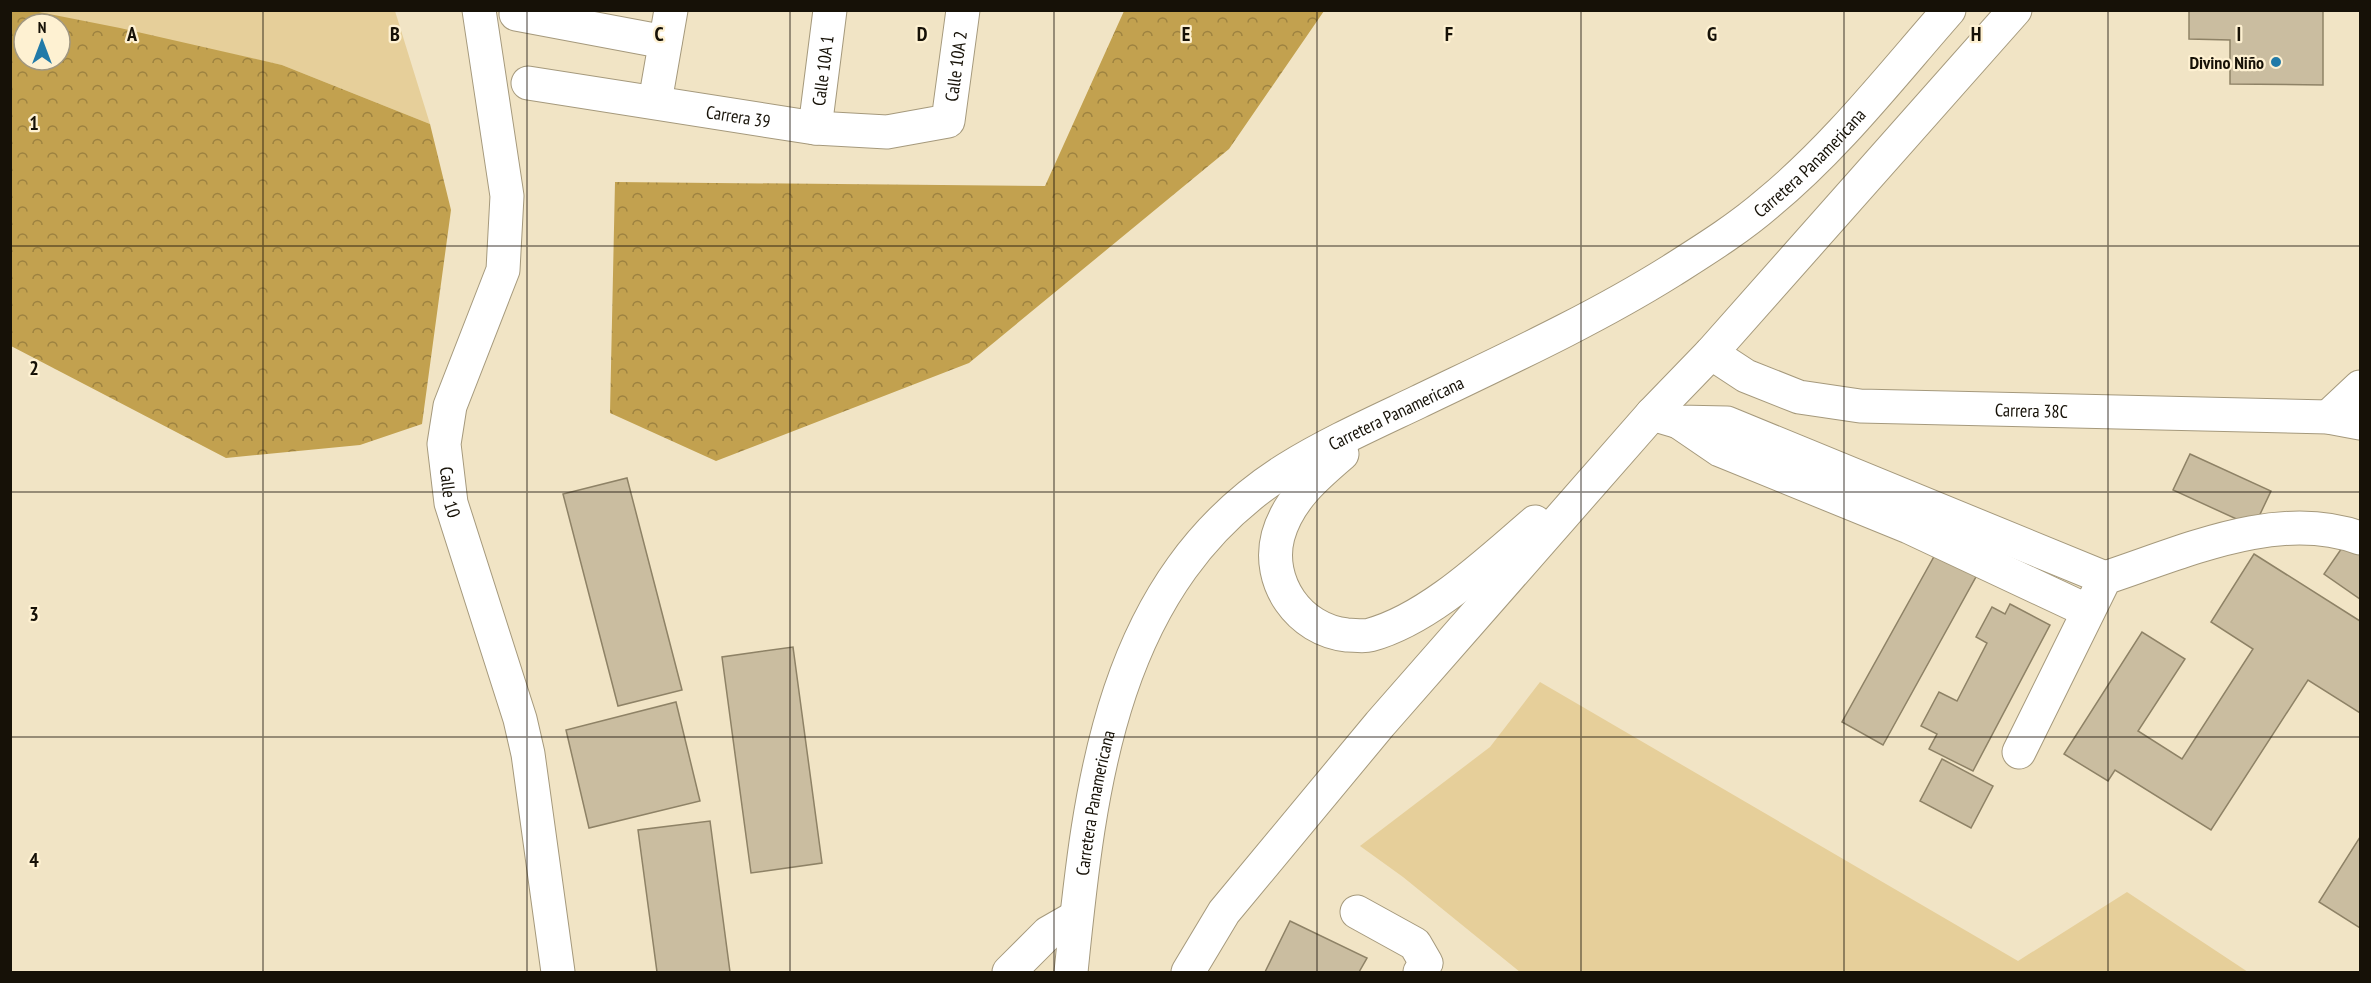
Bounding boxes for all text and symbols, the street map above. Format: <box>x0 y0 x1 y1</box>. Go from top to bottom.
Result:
north arrow <box>12 12 72 72</box>
text: N <box>38 17 46 37</box>
text: A <box>126 21 138 47</box>
text: B <box>390 21 400 47</box>
text: C <box>654 21 664 47</box>
text: D <box>917 21 928 47</box>
text: E <box>1182 21 1190 47</box>
text: F <box>1445 21 1453 47</box>
text: G <box>1707 21 1717 47</box>
text: H <box>1971 21 1981 47</box>
text: I <box>2237 21 2241 47</box>
street label: Calle 10A 2 <box>939 29 972 103</box>
street label: Calle 10A 1 <box>806 34 838 107</box>
place label: Divino Niño <box>2189 51 2264 74</box>
marker: Divino Niño <box>2269 55 2283 69</box>
street label: Carrera 39 <box>705 100 772 132</box>
street label: Carretera Panamericana <box>1749 103 1870 222</box>
text: 1 <box>29 110 39 136</box>
text: 2 <box>29 355 39 381</box>
street label: Carretera Panamericana <box>1324 370 1467 455</box>
street label: Carrera 38C <box>1995 398 2068 422</box>
street label: Calle 10 <box>435 465 466 520</box>
text: 3 <box>29 601 39 627</box>
street label: Carretera Panamericana <box>1070 727 1119 877</box>
text: 4 <box>29 847 39 873</box>

